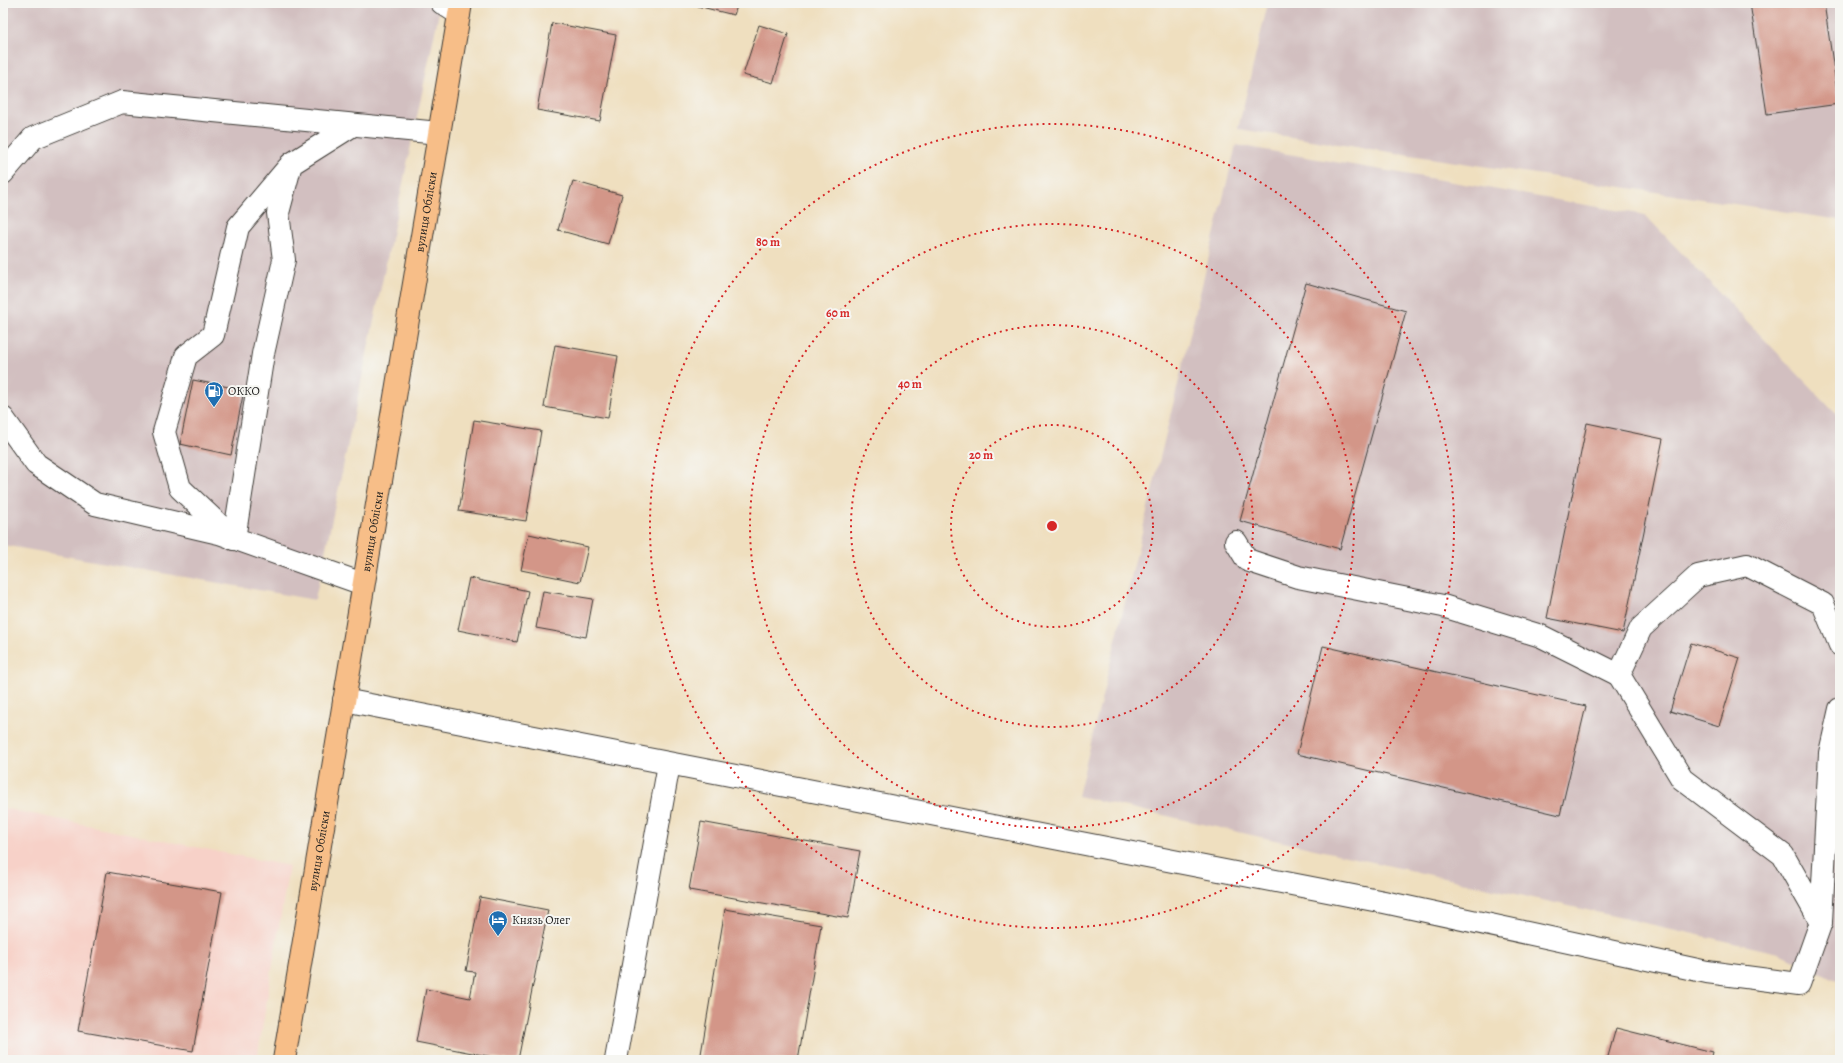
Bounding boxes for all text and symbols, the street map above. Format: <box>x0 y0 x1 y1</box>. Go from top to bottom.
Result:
street label: вулиця Обліски <box>411 170 441 253</box>
text: 80 m <box>756 234 780 250</box>
text: 60 m <box>826 305 850 321</box>
text: 40 m <box>898 376 922 392</box>
fuel station icon: ОККО <box>203 380 225 408</box>
place label: ОККО <box>228 383 260 399</box>
text: 20 m <box>969 447 993 463</box>
street label: вулиця Обліски <box>358 490 387 573</box>
centre of rings <box>1045 519 1059 533</box>
street label: вулиця Обліски <box>304 809 334 892</box>
hotel icon: Князь Олег <box>487 909 509 937</box>
place label: Князь Олег <box>512 912 570 928</box>

